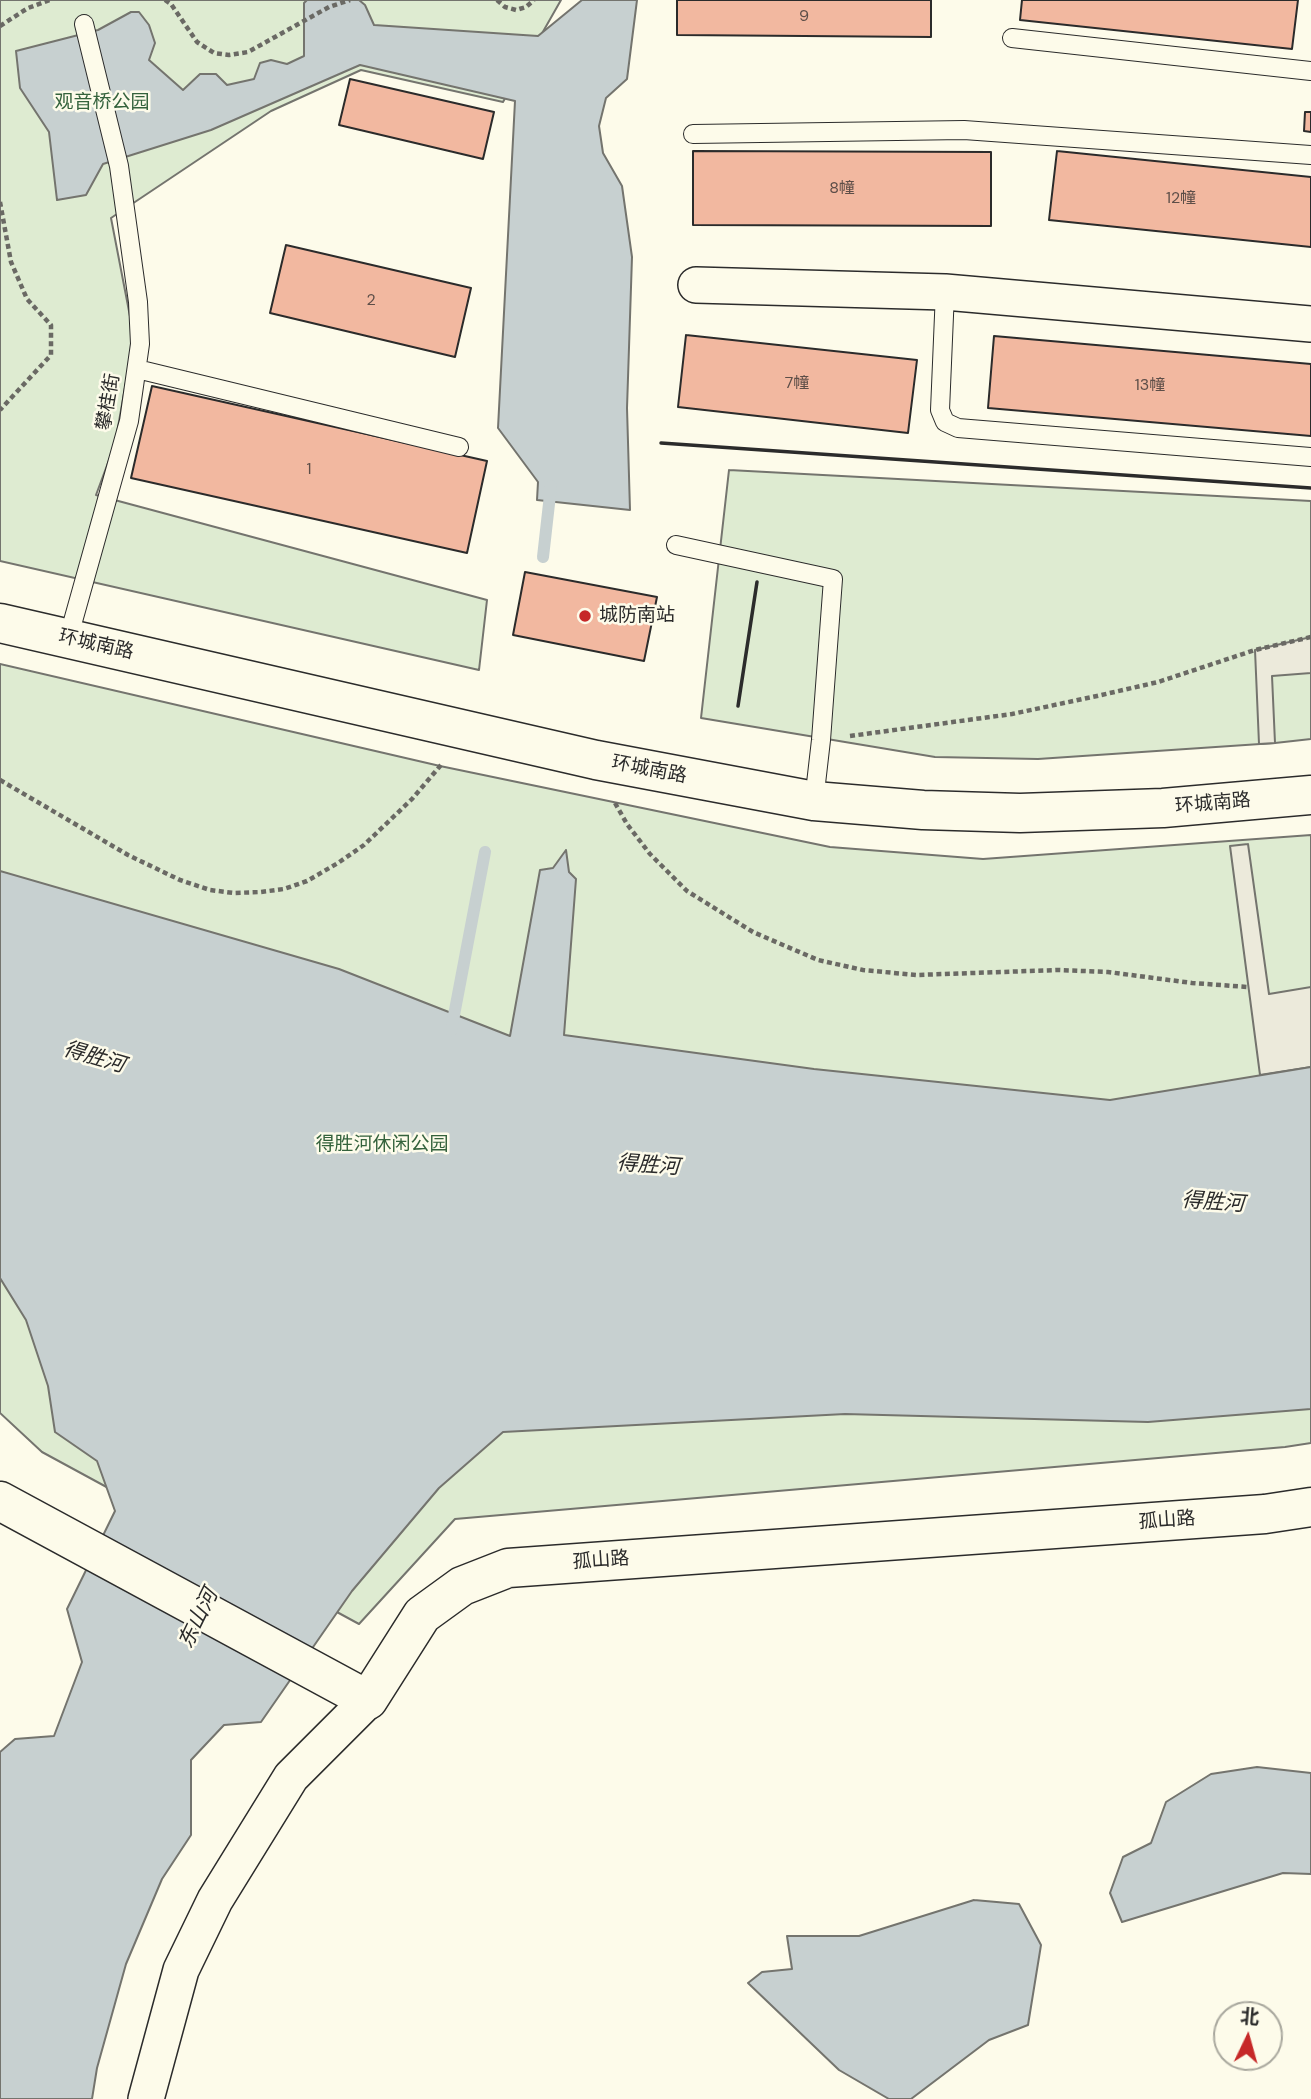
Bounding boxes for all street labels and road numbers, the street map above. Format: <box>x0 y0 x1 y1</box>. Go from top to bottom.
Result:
street label: 攀桂街 <box>93 372 125 432</box>
street label: 环城南路 <box>56 625 136 665</box>
street label: 环城南路 <box>610 752 688 788</box>
street label: 环城南路 <box>1174 789 1252 819</box>
street label: 孤山路 <box>1138 1508 1196 1534</box>
street label: 孤山路 <box>572 1548 630 1574</box>

